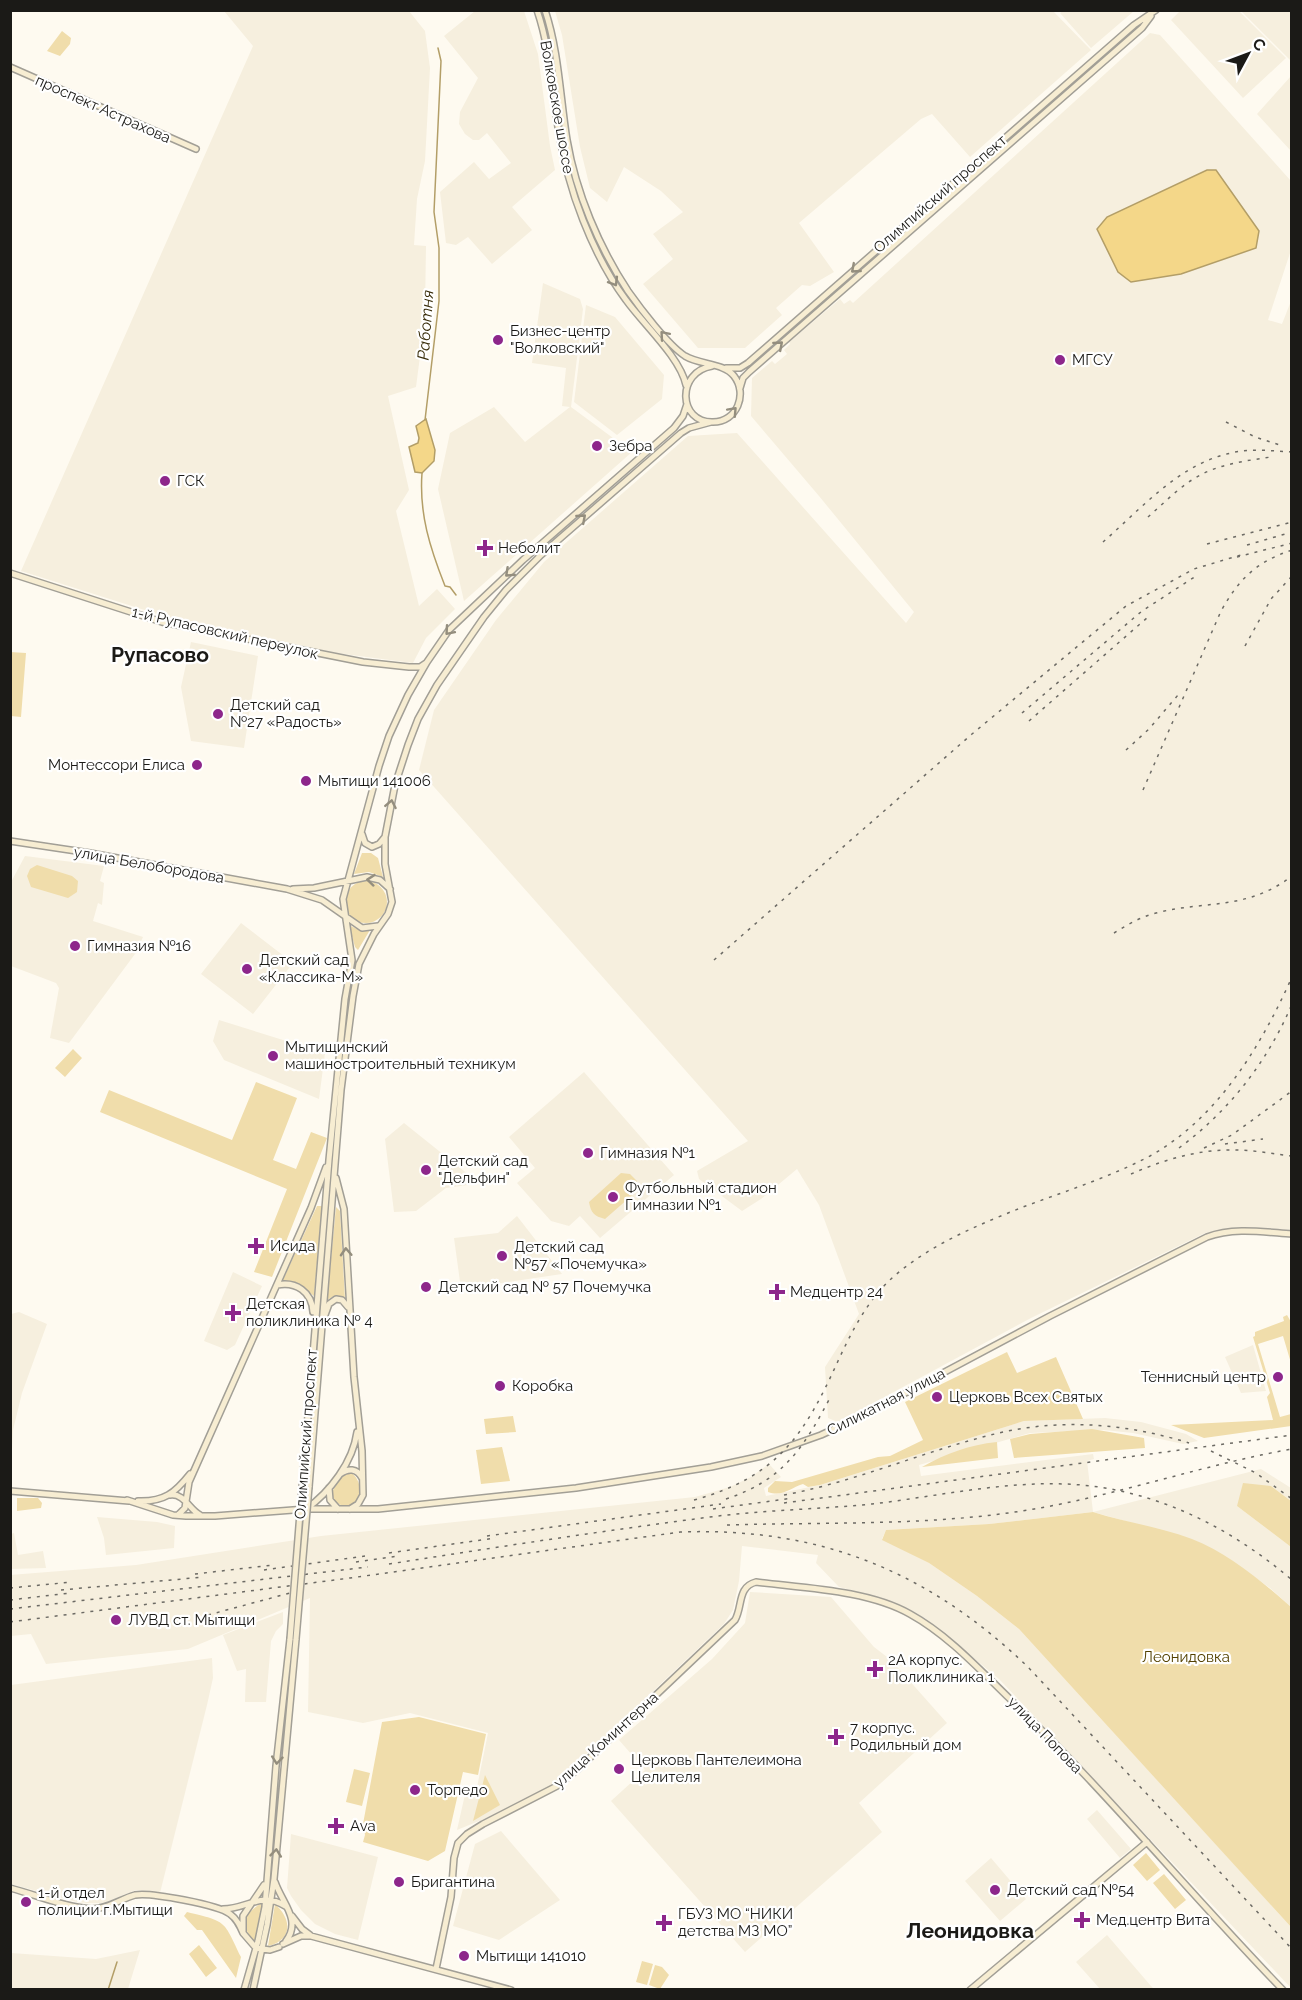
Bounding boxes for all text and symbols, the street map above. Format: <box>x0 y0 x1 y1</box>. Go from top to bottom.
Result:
north arrow <box>1218 24 1278 84</box>
text: С <box>1248 34 1270 55</box>
street label: Волковское шоссе <box>536 39 578 175</box>
street label: проспект Астрахова <box>33 71 173 147</box>
street label: Олимпийский проспект <box>870 131 1010 257</box>
one-way arrow <box>851 262 862 273</box>
one-way arrow <box>606 276 618 286</box>
water label: Работня <box>414 289 437 361</box>
place label: Бизнес-центр "Волковский" <box>510 322 610 357</box>
one-way arrow <box>660 331 671 342</box>
marker: Бизнес-центр "Волковский" <box>491 333 505 347</box>
one-way arrow <box>772 342 783 353</box>
place label: МГСУ <box>1072 351 1113 369</box>
marker: МГСУ <box>1053 353 1067 367</box>
one-way arrow <box>726 407 737 417</box>
place label: Зебра <box>609 437 653 455</box>
marker: Зебра <box>590 439 604 453</box>
place label: ГСК <box>177 472 205 490</box>
marker: ГСК <box>158 474 172 488</box>
one-way arrow <box>576 514 586 525</box>
marker: Неболит <box>476 539 494 557</box>
place label: Неболит <box>498 539 560 557</box>
one-way arrow <box>505 566 516 577</box>
street label: 1-й Рупасовский переулок <box>130 603 320 663</box>
one-way arrow <box>445 624 456 635</box>
district label: Рупасово <box>111 642 209 667</box>
place label: Детский сад №27 «Радость» <box>230 696 342 731</box>
marker: Детский сад №27 «Радость» <box>211 707 225 721</box>
place label: Монтессори Елиса <box>48 756 185 774</box>
marker: Монтессори Елиса <box>190 758 204 772</box>
place label: Мытищи 141006 <box>318 772 431 790</box>
marker: Мытищи 141006 <box>299 774 313 788</box>
one-way arrow <box>384 799 397 809</box>
street label: улица Белобородова <box>72 843 226 887</box>
one-way arrow <box>366 874 376 886</box>
place label: Гимназия №16 <box>87 937 191 955</box>
marker: Гимназия №16 <box>68 939 82 953</box>
place label: Детский сад «Классика-М» <box>259 951 363 986</box>
marker: Детский сад «Классика-М» <box>240 962 254 976</box>
place label: Мытищинский машиностроительный техникум <box>285 1038 516 1073</box>
marker: Мытищинский машиностроительный техникум <box>266 1049 280 1063</box>
place label: Гимназия №1 <box>600 1144 696 1162</box>
marker: Гимназия №1 <box>581 1146 595 1160</box>
place label: Детский сад "Дельфин" <box>438 1152 528 1187</box>
marker: Детский сад "Дельфин" <box>419 1163 433 1177</box>
place label: Футбольный стадион Гимназии №1 <box>625 1179 777 1214</box>
marker: Футбольный стадион Гимназии №1 <box>606 1190 620 1204</box>
marker: Исида <box>247 1237 265 1255</box>
place label: Исида <box>270 1237 315 1255</box>
place label: Детский сад №57 «Почемучка» <box>514 1238 647 1273</box>
one-way arrow <box>340 1248 353 1257</box>
marker: Детский сад №57 «Почемучка» <box>495 1249 509 1263</box>
place label: Детский сад № 57 Почемучка <box>438 1278 651 1296</box>
marker: Детский сад № 57 Почемучка <box>419 1280 433 1294</box>
marker: Медцентр 24 <box>768 1283 786 1301</box>
place label: Медцентр 24 <box>790 1283 883 1301</box>
place label: Детская поликлиника № 4 <box>246 1295 373 1330</box>
marker: Детская поликлиника № 4 <box>224 1304 242 1322</box>
street label: Олимпийский проспект <box>291 1348 321 1520</box>
street label: Силикатная улица <box>824 1364 948 1440</box>
place label: Теннисный центр <box>1141 1368 1266 1386</box>
marker: Теннисный центр <box>1271 1370 1285 1384</box>
place label: Коробка <box>512 1377 573 1395</box>
marker: Коробка <box>493 1379 507 1393</box>
place label: Церковь Всех Святых <box>949 1388 1103 1406</box>
marker: Церковь Всех Святых <box>930 1390 944 1404</box>
place label: ЛУВД ст. Мытищи <box>128 1611 255 1629</box>
marker: ЛУВД ст. Мытищи <box>109 1613 123 1627</box>
park label: Леонидовка <box>1142 1648 1230 1666</box>
place label: 2А корпус. Поликлиника 1 <box>888 1651 995 1686</box>
marker: 2А корпус. Поликлиника 1 <box>866 1660 884 1678</box>
street label: улица Коминтерна <box>550 1688 662 1792</box>
street label: улица Попова <box>1004 1693 1086 1777</box>
place label: 7 корпус. Родильный дом <box>850 1719 962 1754</box>
marker: 7 корпус. Родильный дом <box>827 1728 845 1746</box>
place label: Церковь Пантелеимона Целителя <box>631 1751 802 1786</box>
one-way arrow <box>271 1755 284 1764</box>
marker: Церковь Пантелеимона Целителя <box>612 1762 626 1776</box>
place label: Торпедо <box>427 1781 488 1799</box>
marker: Торпедо <box>408 1783 422 1797</box>
marker: Ava <box>327 1817 345 1835</box>
place label: Ava <box>350 1817 376 1835</box>
one-way arrow <box>269 1848 282 1858</box>
place label: Бригантина <box>411 1873 495 1891</box>
marker: Бригантина <box>392 1875 406 1889</box>
place label: Детский сад №54 <box>1007 1881 1134 1899</box>
marker: Детский сад №54 <box>988 1883 1002 1897</box>
place label: 1-й отдел полиции г.Мытищи <box>38 1884 173 1919</box>
marker: 1-й отдел полиции г.Мытищи <box>19 1895 33 1909</box>
place label: ГБУЗ МО “НИКИ детства МЗ МО” <box>678 1905 793 1940</box>
marker: Мед.центр Вита <box>1073 1911 1091 1929</box>
place label: Мед.центр Вита <box>1096 1911 1210 1929</box>
marker: ГБУЗ МО “НИКИ детства МЗ МО” <box>655 1914 673 1932</box>
district label: Леонидовка <box>906 1918 1034 1943</box>
place label: Мытищи 141010 <box>476 1947 586 1965</box>
marker: Мытищи 141010 <box>457 1949 471 1963</box>

